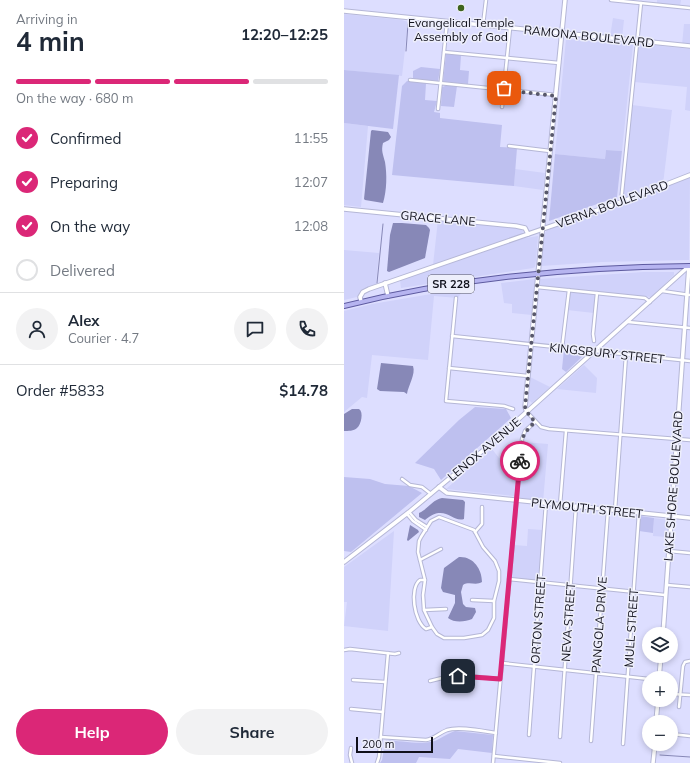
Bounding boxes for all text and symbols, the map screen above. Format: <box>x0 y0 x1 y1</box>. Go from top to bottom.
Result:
marker: Evangelical Temple Assembly of God <box>456 3 466 13</box>
text: Arriving in <box>16 11 78 27</box>
place label: Evangelical Temple Assembly of God <box>408 15 514 44</box>
street label: RAMONA BOULEVARD <box>523 22 655 50</box>
text: 4 min <box>16 25 85 58</box>
text: 12:20–12:25 <box>241 25 328 44</box>
pin <box>487 71 521 105</box>
icon: bag <box>493 77 515 99</box>
text: On the way · 680 m <box>16 90 133 106</box>
icon: check <box>16 127 38 149</box>
text: Confirmed <box>50 129 121 148</box>
text: 11:55 <box>294 130 328 146</box>
icon: check <box>16 171 38 193</box>
text: Preparing <box>50 173 118 192</box>
text: 12:07 <box>294 174 328 190</box>
street label: VERNA BOULEVARD <box>554 177 670 231</box>
street label: GRACE LANE <box>400 207 476 229</box>
icon: check <box>16 215 38 237</box>
text: On the way <box>50 217 130 236</box>
text: 12:08 <box>294 218 328 234</box>
text: Delivered <box>50 261 115 280</box>
road number: SR 228 <box>428 275 474 293</box>
button: person <box>16 308 58 350</box>
button: chat <box>234 308 276 350</box>
button: phone <box>286 308 328 350</box>
text: Alex <box>68 311 100 330</box>
text: Courier · 4.7 <box>68 330 139 346</box>
street label: KINGSBURY STREET <box>549 340 666 367</box>
text: Order #5833 <box>16 381 104 400</box>
text: $14.78 <box>279 381 328 400</box>
street label: LAKE SHORE BOULEVARD <box>660 410 686 562</box>
street label: LENOX AVENUE <box>444 414 524 484</box>
courier <box>500 441 540 481</box>
icon: bike <box>509 450 531 472</box>
street label: PLYMOUTH STREET <box>530 495 644 521</box>
street label: ORTON STREET <box>527 573 549 664</box>
street label: PANGOLA DRIVE <box>588 576 610 674</box>
street label: NEVA STREET <box>558 581 578 662</box>
street label: MULL STREET <box>621 587 641 668</box>
map controls <box>642 627 678 751</box>
button: layers <box>642 627 678 663</box>
pin <box>441 659 475 693</box>
icon: home <box>447 665 469 687</box>
button: + <box>642 671 678 707</box>
button: Help <box>16 709 168 755</box>
button: Share <box>176 709 328 755</box>
button: − <box>642 715 678 751</box>
scale bar <box>356 735 433 754</box>
text: 200 m <box>362 737 394 751</box>

